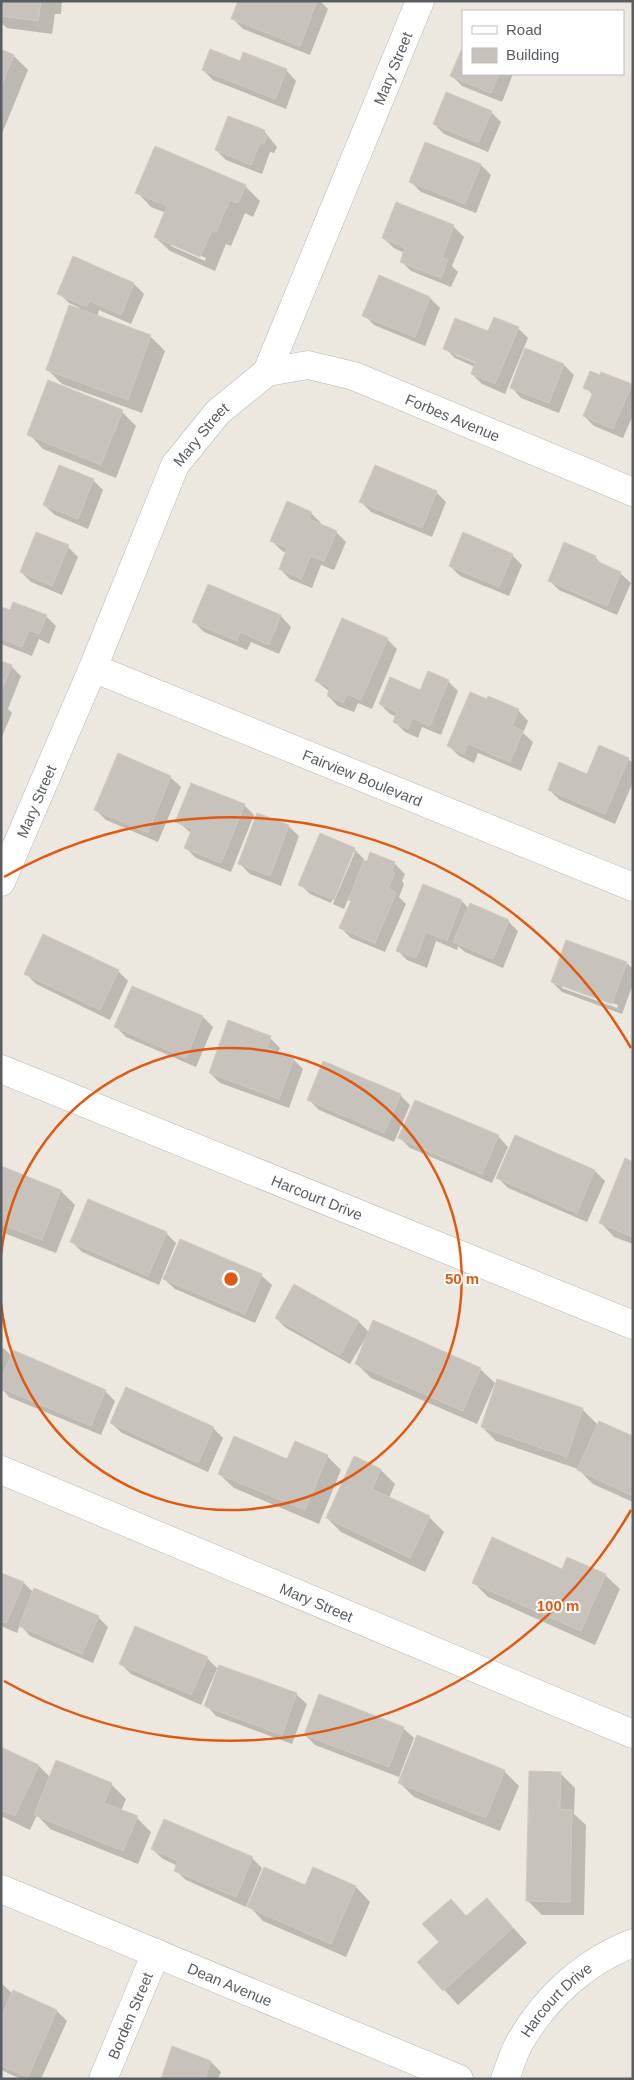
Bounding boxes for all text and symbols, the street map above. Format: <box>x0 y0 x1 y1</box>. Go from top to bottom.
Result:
legend <box>462 10 624 75</box>
text: Road <box>506 21 542 38</box>
street label: Mary Street <box>370 28 415 107</box>
text: Building <box>506 46 559 63</box>
street label: Forbes Avenue <box>403 390 503 444</box>
street label: Mary Street <box>169 398 232 469</box>
street label: Fairview Boulevard <box>300 746 425 809</box>
street label: Mary Street <box>13 761 59 840</box>
street label: Harcourt Drive <box>269 1171 365 1223</box>
centre of rings <box>222 1270 240 1288</box>
text: 50 m <box>445 1270 479 1287</box>
street label: Mary Street <box>278 1579 356 1625</box>
text: 100 m <box>537 1597 579 1614</box>
street label: Dean Avenue <box>185 1959 275 2009</box>
street label: Harcourt Drive <box>517 1959 595 2040</box>
street label: Borden Street <box>104 1969 156 2061</box>

